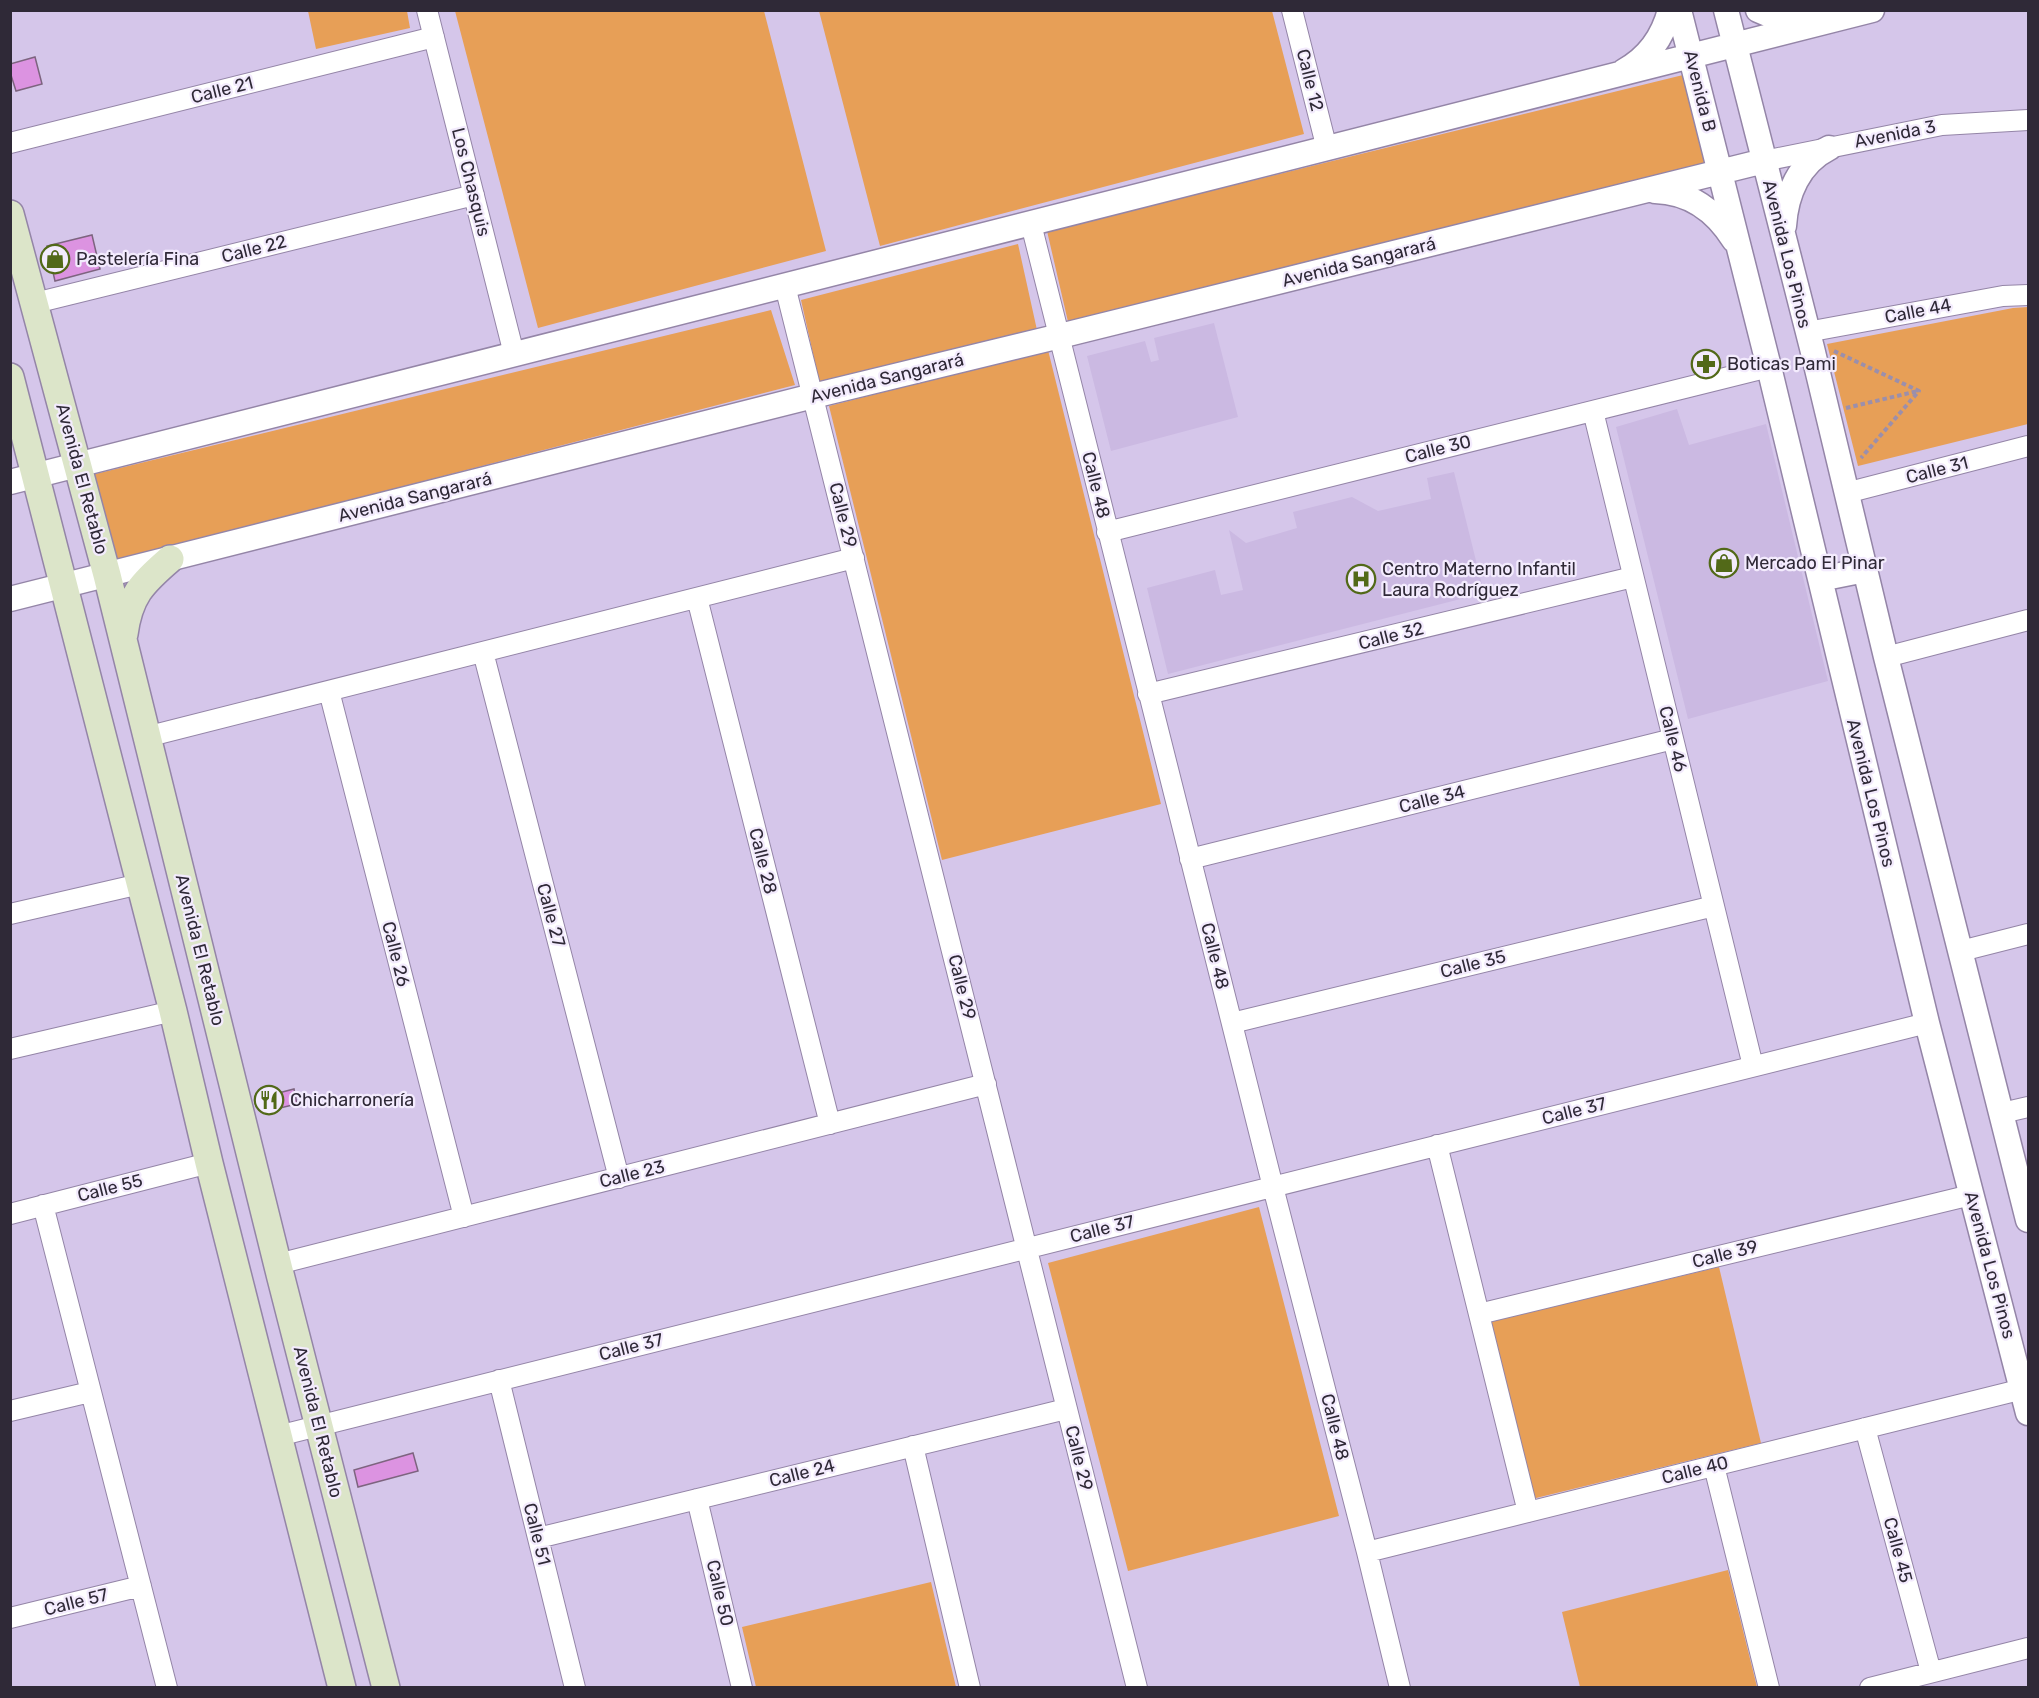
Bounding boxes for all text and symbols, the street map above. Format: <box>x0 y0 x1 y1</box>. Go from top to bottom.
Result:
street label: Calle 12 <box>1292 47 1328 113</box>
street label: Avenida B <box>1679 48 1721 134</box>
street label: Calle 21 <box>189 72 255 108</box>
street label: Avenida 3 <box>1852 115 1938 153</box>
street label: Los Chasquis <box>447 125 495 239</box>
street label: Avenida Los Pinos <box>1758 178 1816 330</box>
street label: Calle 22 <box>219 230 289 268</box>
street label: Avenida Sangarará <box>1280 232 1438 292</box>
shop icon: Pastelería Fina <box>39 243 71 275</box>
place label: Pastelería Fina <box>76 248 199 270</box>
street label: Calle 44 <box>1883 294 1953 328</box>
street label: Avenida Sangarará <box>808 348 966 408</box>
pharmacy icon: Boticas Pami <box>1690 348 1722 380</box>
place label: Boticas Pami <box>1727 353 1836 375</box>
street label: Avenida El Retablo <box>51 401 113 557</box>
street label: Calle 30 <box>1403 430 1473 468</box>
street label: Calle 48 <box>1077 449 1115 521</box>
street label: Calle 31 <box>1904 452 1970 488</box>
street label: Avenida Sangarará <box>336 467 494 527</box>
street label: Calle 29 <box>824 480 862 550</box>
shop icon: Mercado El Pinar <box>1708 547 1740 579</box>
place label: Mercado El Pinar <box>1745 552 1885 574</box>
place label: Centro Materno Infantil Laura Rodríguez <box>1382 558 1576 601</box>
hospital icon: Centro Materno Infantil Laura Rodríguez <box>1345 563 1377 595</box>
street label: Calle 32 <box>1356 617 1426 655</box>
street label: Calle 46 <box>1654 704 1692 774</box>
street label: Avenida Los Pinos <box>1842 717 1900 869</box>
street label: Calle 34 <box>1397 780 1467 818</box>
street label: Calle 28 <box>744 826 782 896</box>
street label: Avenida El Retablo <box>171 872 229 1028</box>
street label: Calle 27 <box>532 881 570 949</box>
street label: Calle 26 <box>377 919 415 989</box>
street label: Calle 48 <box>1196 920 1234 992</box>
street label: Calle 35 <box>1438 945 1508 983</box>
street label: Calle 29 <box>943 952 981 1022</box>
restaurant icon: Chicharronería <box>253 1084 285 1116</box>
place label: Chicharronería <box>290 1089 414 1111</box>
street label: Calle 37 <box>1540 1092 1608 1130</box>
street label: Calle 23 <box>597 1155 667 1193</box>
street label: Calle 55 <box>75 1169 145 1207</box>
street label: Avenida Los Pinos <box>1960 1189 2020 1341</box>
street label: Calle 37 <box>1068 1210 1136 1248</box>
street label: Calle 39 <box>1690 1235 1760 1273</box>
street label: Calle 37 <box>597 1328 665 1366</box>
street label: Avenida El Retablo <box>289 1344 347 1500</box>
street label: Calle 48 <box>1316 1391 1354 1463</box>
street label: Calle 29 <box>1060 1423 1098 1493</box>
street label: Calle 40 <box>1659 1451 1731 1489</box>
street label: Calle 24 <box>767 1454 837 1492</box>
street label: Calle 51 <box>519 1501 555 1567</box>
street label: Calle 45 <box>1879 1515 1917 1585</box>
street label: Calle 50 <box>702 1558 738 1628</box>
street label: Calle 57 <box>42 1583 110 1621</box>

